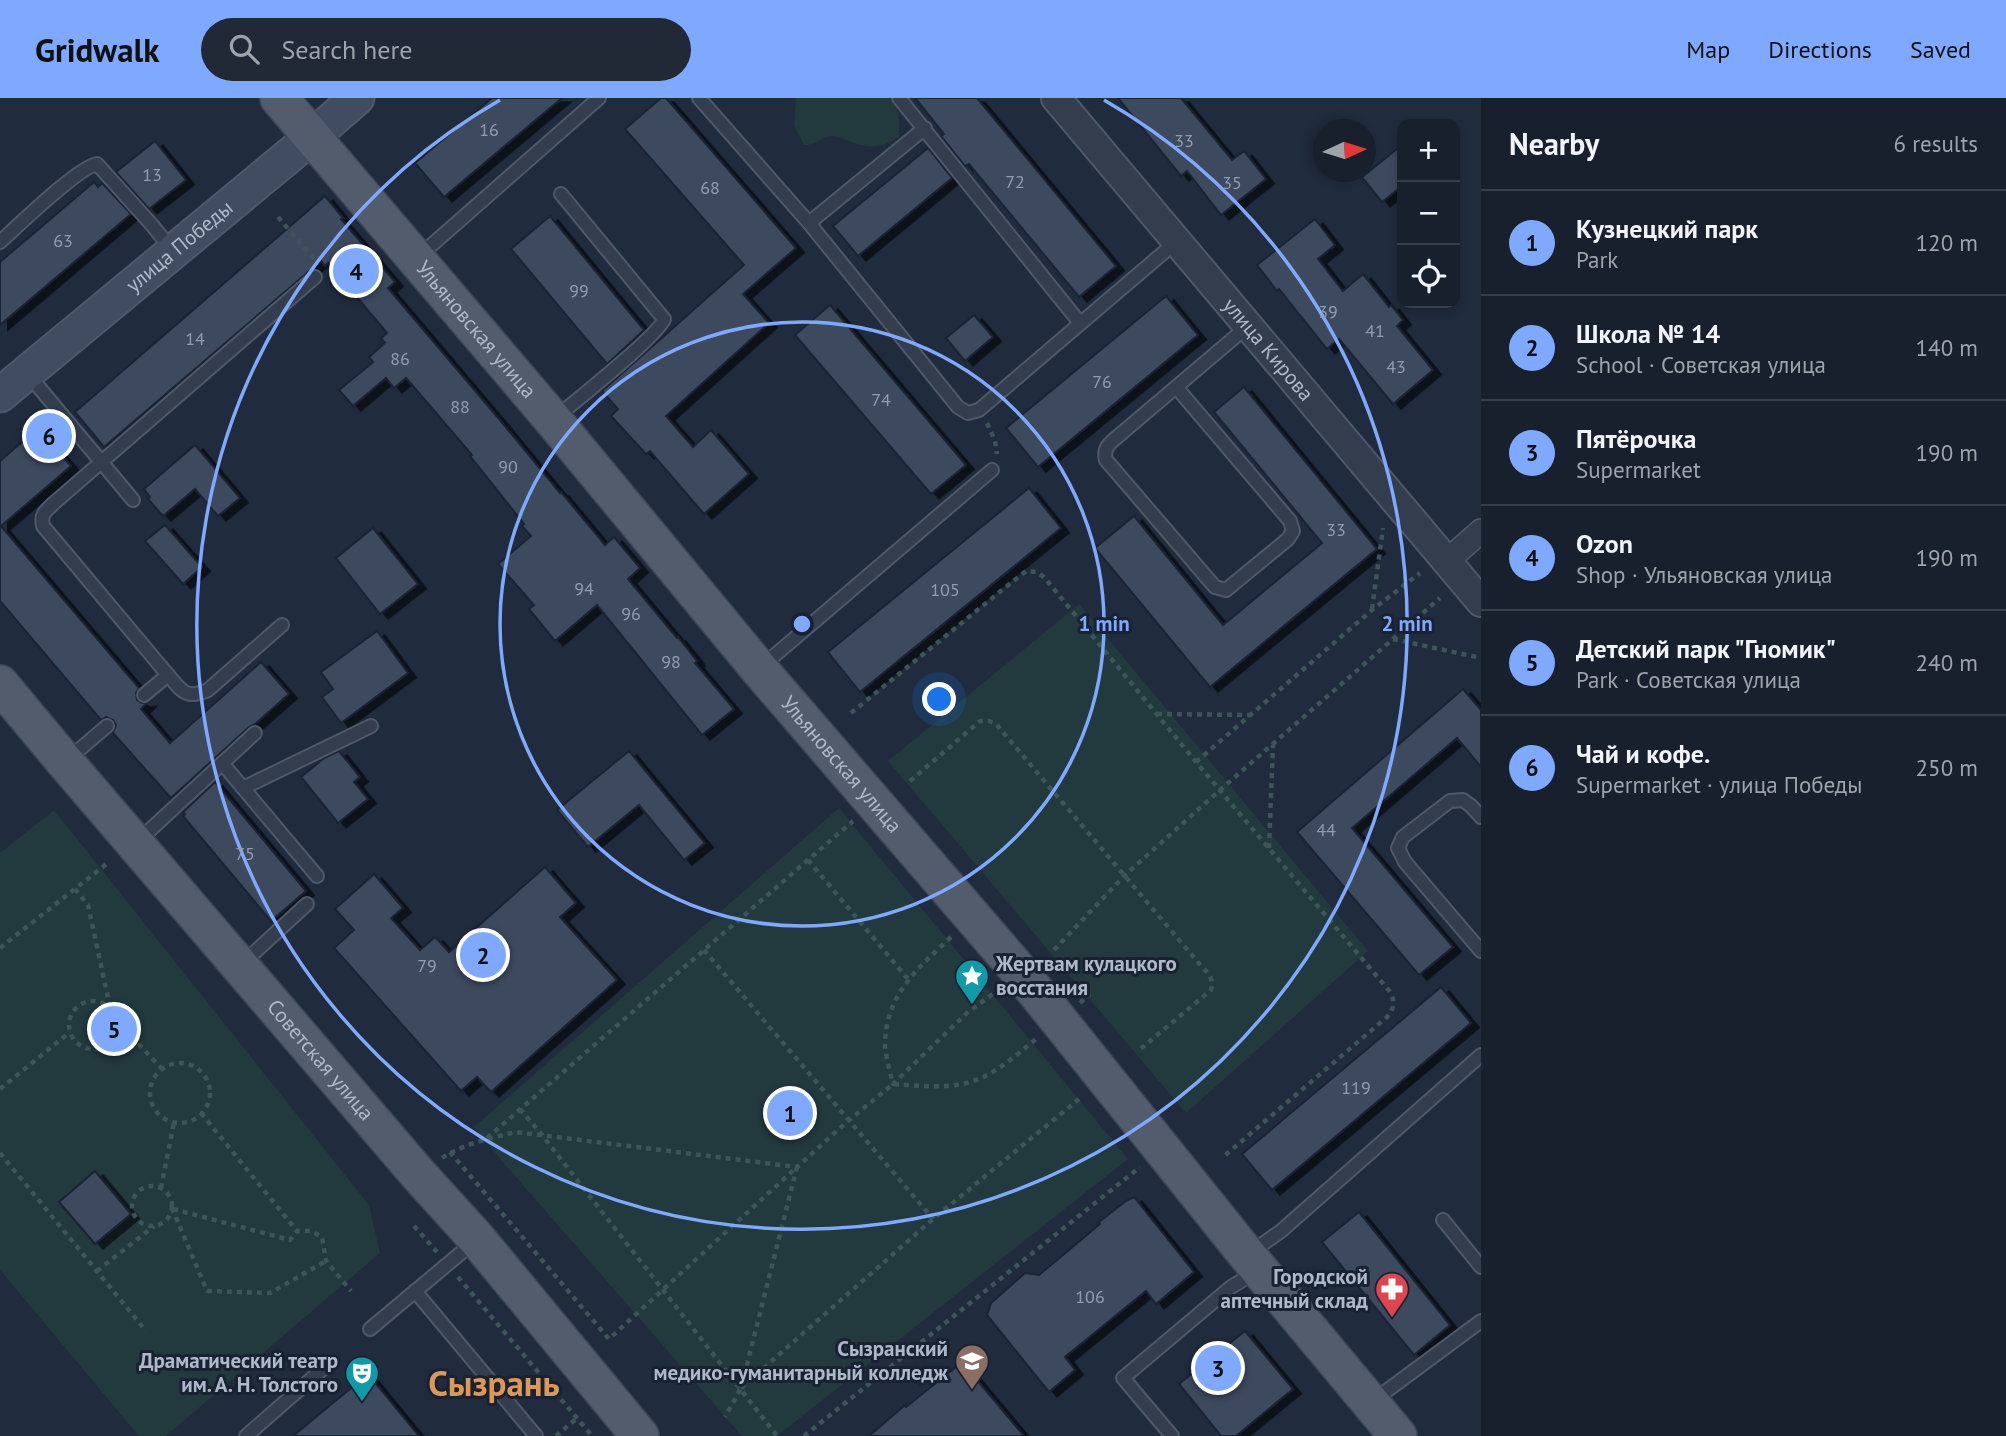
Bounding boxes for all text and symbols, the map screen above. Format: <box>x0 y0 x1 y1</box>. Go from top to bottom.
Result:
search box <box>201 18 691 81</box>
text: Gridwalk <box>35 28 159 71</box>
icon: search <box>225 30 263 68</box>
text: Search here <box>281 33 413 66</box>
text: Map <box>1686 34 1730 65</box>
text: Directions <box>1768 34 1872 65</box>
text: Saved <box>1910 34 1971 65</box>
house number: 16 <box>479 118 499 141</box>
north arrow <box>1313 119 1376 182</box>
map controls <box>1397 119 1460 308</box>
button: + <box>1397 119 1460 182</box>
text: Nearby <box>1509 124 1599 163</box>
house number: 33 <box>1174 129 1194 152</box>
text: 6 results <box>1894 129 1978 158</box>
house number: 13 <box>142 163 162 186</box>
house number: 72 <box>1005 170 1025 193</box>
house number: 35 <box>1222 171 1242 194</box>
house number: 68 <box>700 176 720 199</box>
button: − <box>1397 182 1460 245</box>
street label: улица Победы <box>120 194 238 298</box>
text: Кузнецкий парк <box>1576 212 1758 245</box>
text: 1 <box>1525 228 1539 257</box>
text: 120 m <box>1916 228 1978 257</box>
house number: 63 <box>53 229 73 252</box>
pin: 4 <box>333 245 379 297</box>
button: locate <box>1397 245 1460 308</box>
text: Park <box>1576 245 1618 274</box>
street label: Ульяновская улица <box>410 255 542 404</box>
house number: 99 <box>569 279 589 302</box>
street label: улица Кирова <box>1217 292 1320 406</box>
house number: 39 <box>1318 300 1338 323</box>
text: Школа № 14 <box>1576 317 1720 350</box>
house number: 41 <box>1365 319 1385 342</box>
house number: 14 <box>185 327 205 350</box>
text: 2 <box>1525 333 1539 362</box>
text: 140 m <box>1916 333 1978 362</box>
house number: 86 <box>390 347 410 370</box>
text: School · Советская улица <box>1576 350 1826 379</box>
house number: 43 <box>1386 355 1406 378</box>
house number: 76 <box>1092 370 1112 393</box>
house number: 74 <box>871 388 891 411</box>
house number: 88 <box>450 395 470 418</box>
pin: 6 <box>26 410 72 462</box>
text: Пятёрочка <box>1576 422 1696 455</box>
text: 3 <box>1525 438 1539 467</box>
text: 190 m <box>1916 438 1978 467</box>
house number: 90 <box>498 455 518 478</box>
text: Supermarket <box>1576 455 1701 484</box>
house number: 33 <box>1326 518 1346 541</box>
text: Ozon <box>1576 527 1633 560</box>
text: 4 <box>1525 543 1539 572</box>
text: 190 m <box>1916 543 1978 572</box>
text: Shop · Ульяновская улица <box>1576 560 1832 589</box>
house number: 94 <box>574 577 594 600</box>
house number: 105 <box>930 578 960 601</box>
house number: 96 <box>621 602 641 625</box>
text: 1 min <box>1078 610 1130 637</box>
text: 2 min <box>1381 610 1433 637</box>
centre of rings <box>790 612 814 636</box>
text: Детский парк "Гномик" <box>1576 632 1836 665</box>
text: 5 <box>1525 648 1539 677</box>
text: 240 m <box>1916 648 1978 677</box>
house number: 98 <box>661 650 681 673</box>
text: Park · Советская улица <box>1576 665 1801 694</box>
your location <box>922 682 956 716</box>
street label: Ульяновская улица <box>775 690 908 838</box>
text: Чай и кофе. <box>1576 737 1710 770</box>
text: 6 <box>1525 753 1539 782</box>
text: 250 m <box>1916 753 1978 782</box>
text: Supermarket · улица Победы <box>1576 770 1862 799</box>
house number: 44 <box>1316 818 1336 841</box>
house number: 75 <box>235 842 255 865</box>
pin: 2 <box>460 929 506 981</box>
place label: Жертвам кулацкого восстания <box>995 950 1177 1001</box>
house number: 79 <box>417 954 437 977</box>
place icon: Жертвам кулацкого восстания <box>953 957 991 1006</box>
street label: Советская улица <box>261 994 380 1126</box>
pin: 5 <box>91 1003 137 1055</box>
house number: 119 <box>1341 1076 1371 1099</box>
pin: 1 <box>767 1087 813 1139</box>
place label: Городской аптечный склад <box>1221 1263 1368 1314</box>
pharmacy icon: Городской аптечный склад <box>1373 1270 1411 1319</box>
house number: 106 <box>1075 1285 1105 1308</box>
place label: Сызранский медико-гуманитарный колледж <box>654 1335 948 1386</box>
school or university icon: Сызранский медико-гуманитарный колледж <box>953 1342 991 1391</box>
pin: 3 <box>1195 1342 1241 1394</box>
place label: Драматический театр им. А. Н. Толстого <box>139 1347 338 1398</box>
theatre icon: Драматический театр им. А. Н. Толстого <box>343 1354 381 1403</box>
district label: Сызрань <box>428 1360 560 1406</box>

